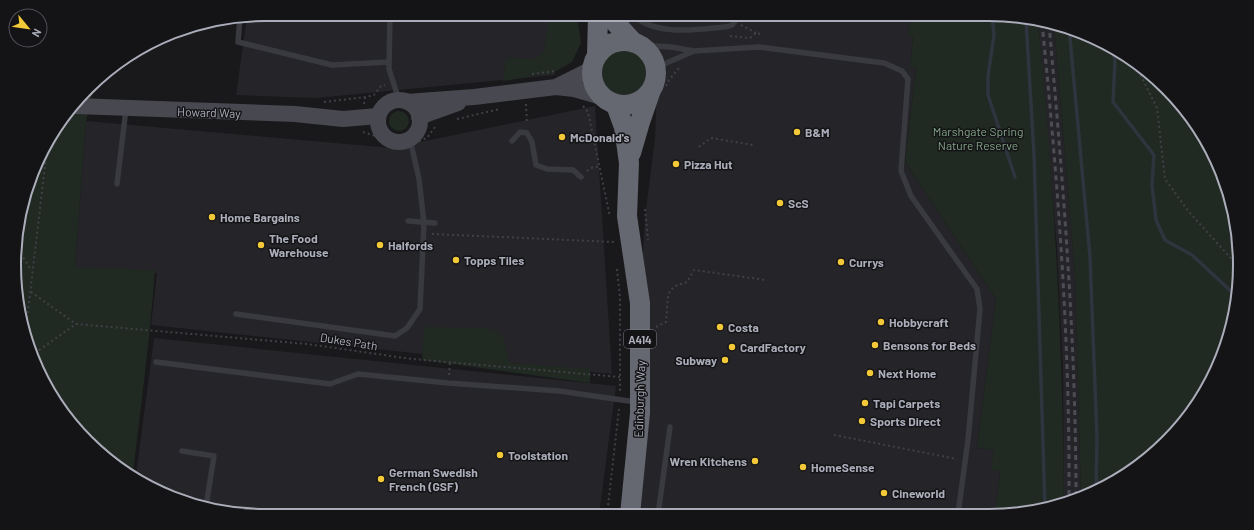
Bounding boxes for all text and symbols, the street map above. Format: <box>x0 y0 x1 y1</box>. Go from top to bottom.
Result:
north arrow <box>8 8 48 48</box>
text: N <box>30 27 45 39</box>
street label: Howard Way <box>177 104 241 120</box>
park label: Marshgate Spring Nature Reserve <box>933 124 1023 152</box>
place label: B&M <box>805 125 829 139</box>
marker: B&M <box>792 127 802 137</box>
place label: McDonald's <box>570 130 630 144</box>
marker: McDonald's <box>557 132 567 142</box>
place label: Pizza Hut <box>684 157 733 171</box>
marker: Pizza Hut <box>671 159 681 169</box>
place label: ScS <box>788 196 809 210</box>
marker: ScS <box>775 198 785 208</box>
place label: Home Bargains <box>220 210 300 224</box>
marker: Home Bargains <box>207 212 217 222</box>
place label: The Food Warehouse <box>269 231 329 259</box>
place label: Halfords <box>388 238 433 252</box>
marker: The Food Warehouse <box>256 240 266 250</box>
marker: Halfords <box>375 240 385 250</box>
place label: Topps Tiles <box>464 253 524 267</box>
marker: Topps Tiles <box>451 255 461 265</box>
place label: Currys <box>849 255 884 269</box>
marker: Currys <box>836 257 846 267</box>
place label: Hobbycraft <box>889 315 949 329</box>
marker: Hobbycraft <box>876 317 886 327</box>
place label: Costa <box>728 320 759 334</box>
marker: Costa <box>715 322 725 332</box>
street label: Dukes Path <box>319 330 379 352</box>
road number: A414 <box>624 330 656 348</box>
place label: Bensons for Beds <box>883 338 976 352</box>
place label: CardFactory <box>740 340 806 354</box>
marker: Bensons for Beds <box>870 340 880 350</box>
marker: CardFactory <box>727 342 737 352</box>
place label: Subway <box>676 353 717 367</box>
marker: Subway <box>720 355 730 365</box>
street label: Edinburgh Way <box>631 360 647 438</box>
place label: Next Home <box>878 366 937 380</box>
marker: Next Home <box>865 368 875 378</box>
place label: Tapi Carpets <box>873 396 940 410</box>
marker: Tapi Carpets <box>860 398 870 408</box>
place label: Sports Direct <box>870 414 941 428</box>
marker: Sports Direct <box>857 416 867 426</box>
place label: Toolstation <box>508 448 568 462</box>
marker: Toolstation <box>495 450 505 460</box>
place label: Wren Kitchens <box>670 454 747 468</box>
marker: Wren Kitchens <box>750 456 760 466</box>
place label: HomeSense <box>811 460 875 474</box>
marker: HomeSense <box>798 462 808 472</box>
place label: German Swedish French (GSF) <box>389 465 478 493</box>
marker: German Swedish French (GSF) <box>376 474 386 484</box>
place label: Cineworld <box>892 486 945 500</box>
marker: Cineworld <box>879 488 889 498</box>

